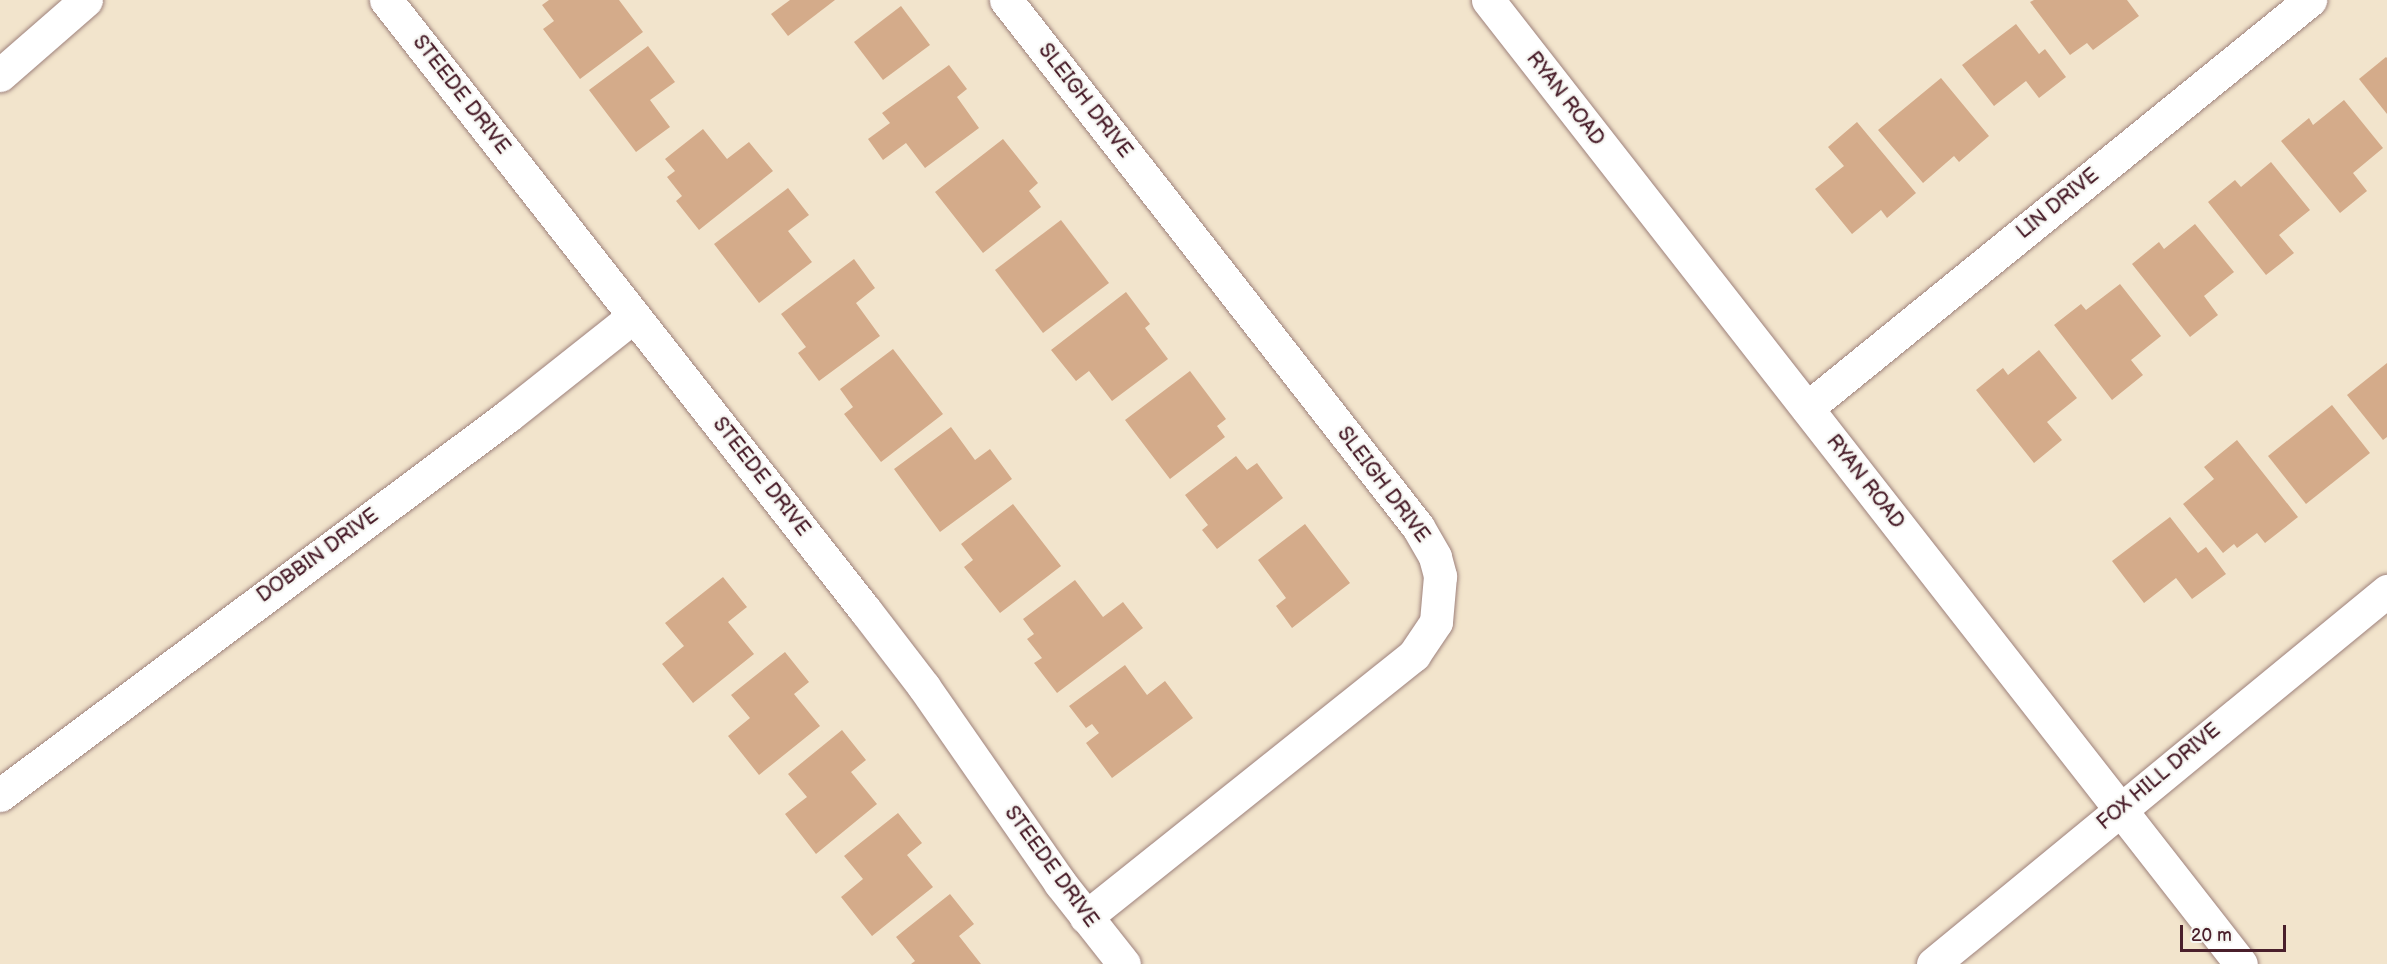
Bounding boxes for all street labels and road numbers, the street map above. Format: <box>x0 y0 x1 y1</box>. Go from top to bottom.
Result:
street label: STEEDE DRIVE <box>407 31 515 159</box>
street label: SLEIGH DRIVE <box>1033 39 1137 163</box>
street label: RYAN ROAD <box>1521 47 1609 151</box>
street label: LIN DRIVE <box>2012 164 2104 244</box>
street label: STEEDE DRIVE <box>707 413 815 541</box>
street label: SLEIGH DRIVE <box>1332 422 1434 548</box>
street label: RYAN ROAD <box>1821 430 1909 534</box>
street label: DOBBIN DRIVE <box>253 504 383 608</box>
street label: FOX HILL DRIVE <box>2093 719 2225 835</box>
street label: STEEDE DRIVE <box>999 802 1103 932</box>

